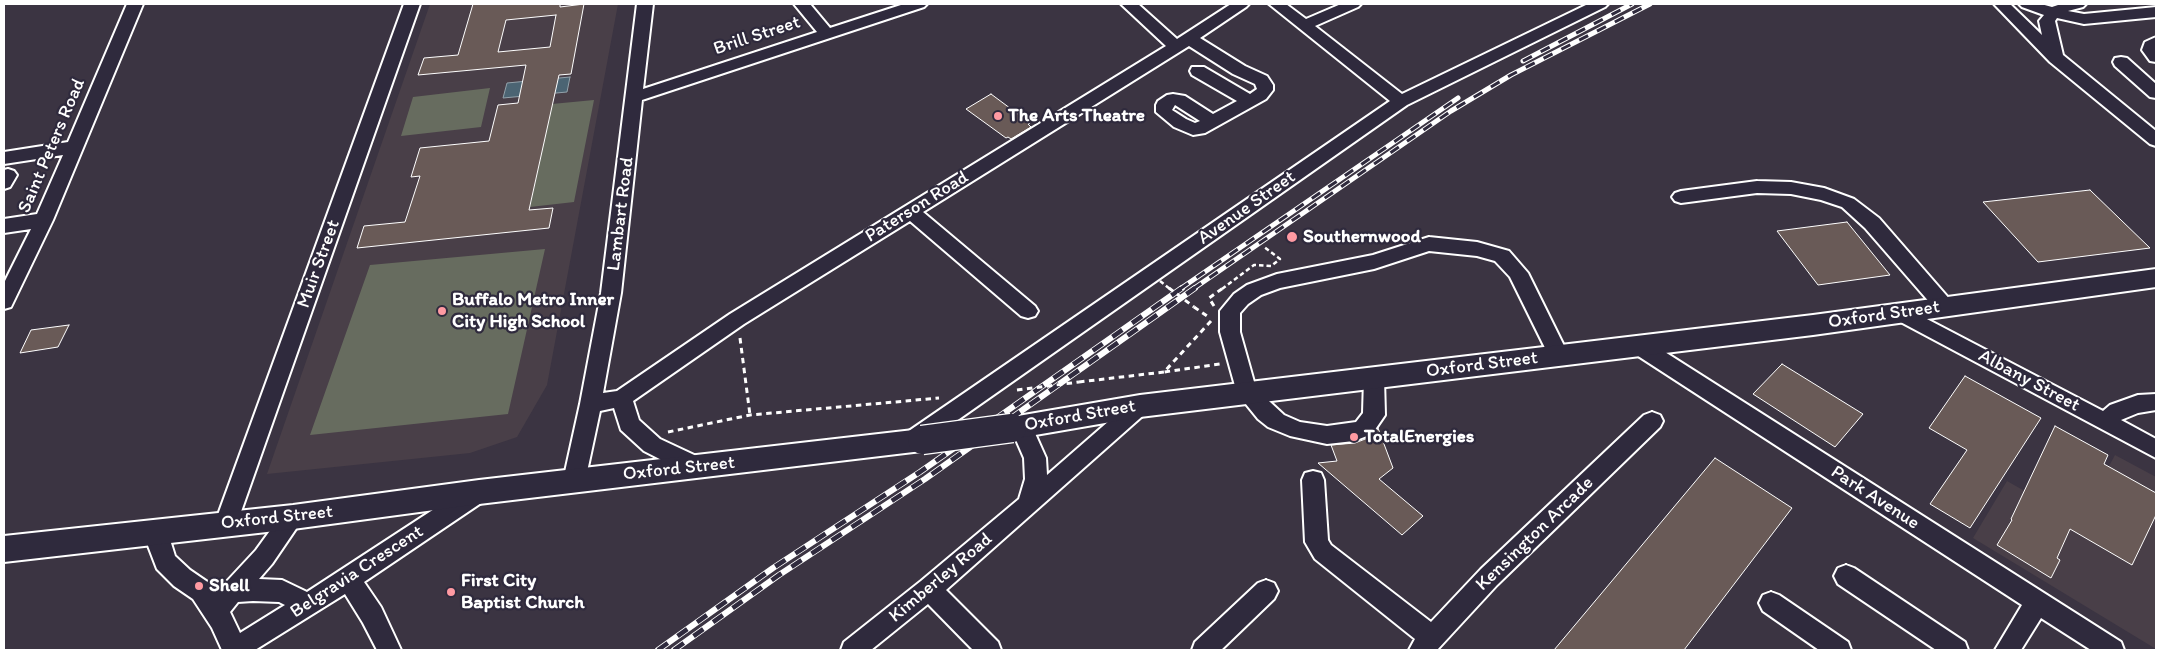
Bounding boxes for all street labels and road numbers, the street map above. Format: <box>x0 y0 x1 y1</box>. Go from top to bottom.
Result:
street label: Brill Street <box>711 11 803 61</box>
street label: Saint Peters Road <box>13 75 91 217</box>
street label: Lambart Road <box>603 156 639 272</box>
street label: Paterson Road <box>861 166 973 248</box>
street label: Avenue Street <box>1194 166 1300 250</box>
street label: Muir Street <box>292 217 346 311</box>
street label: Oxford Street <box>1827 296 1941 334</box>
street label: Albany Street <box>1974 345 2084 417</box>
street label: Oxford Street <box>1425 347 1539 383</box>
street label: Oxford Street <box>1023 395 1137 437</box>
street label: Oxford Street <box>622 452 736 486</box>
street label: Park Avenue <box>1826 461 1924 535</box>
street label: Kensington Arcade <box>1471 472 1599 596</box>
street label: Oxford Street <box>220 501 334 535</box>
street label: Belgravia Crescent <box>286 521 428 623</box>
street label: Kimberley Road <box>885 528 997 628</box>

